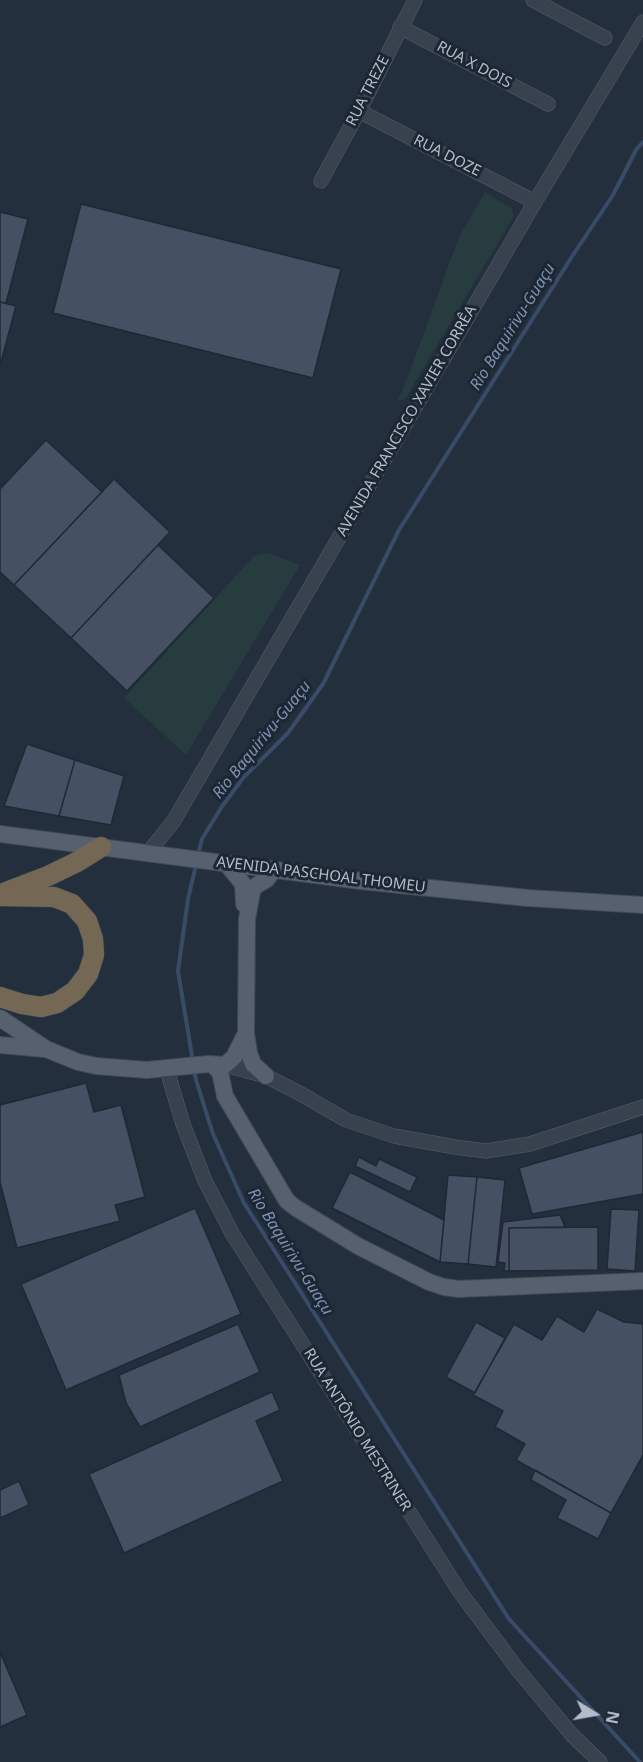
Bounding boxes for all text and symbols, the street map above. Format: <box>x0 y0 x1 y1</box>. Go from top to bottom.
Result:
street label: RUA X DOIS <box>433 38 515 92</box>
street label: RUA TREZE <box>343 53 393 129</box>
street label: RUA DOZE <box>410 131 484 181</box>
water label: Rio Baquirivu-Guaçu <box>466 260 560 394</box>
street label: AVENIDA FRANCISCO XAVIER CORRÊA <box>333 302 481 540</box>
water label: Rio Baquirivu-Guaçu <box>209 677 315 803</box>
street label: AVENIDA PASCHOAL THOMEU <box>215 853 427 897</box>
water label: Rio Baquirivu-Guaçu <box>243 1185 337 1319</box>
street label: RUA ANTÔNIO MESTRINER <box>299 1345 415 1515</box>
north arrow <box>565 1684 625 1744</box>
text: N <box>601 1709 625 1726</box>

